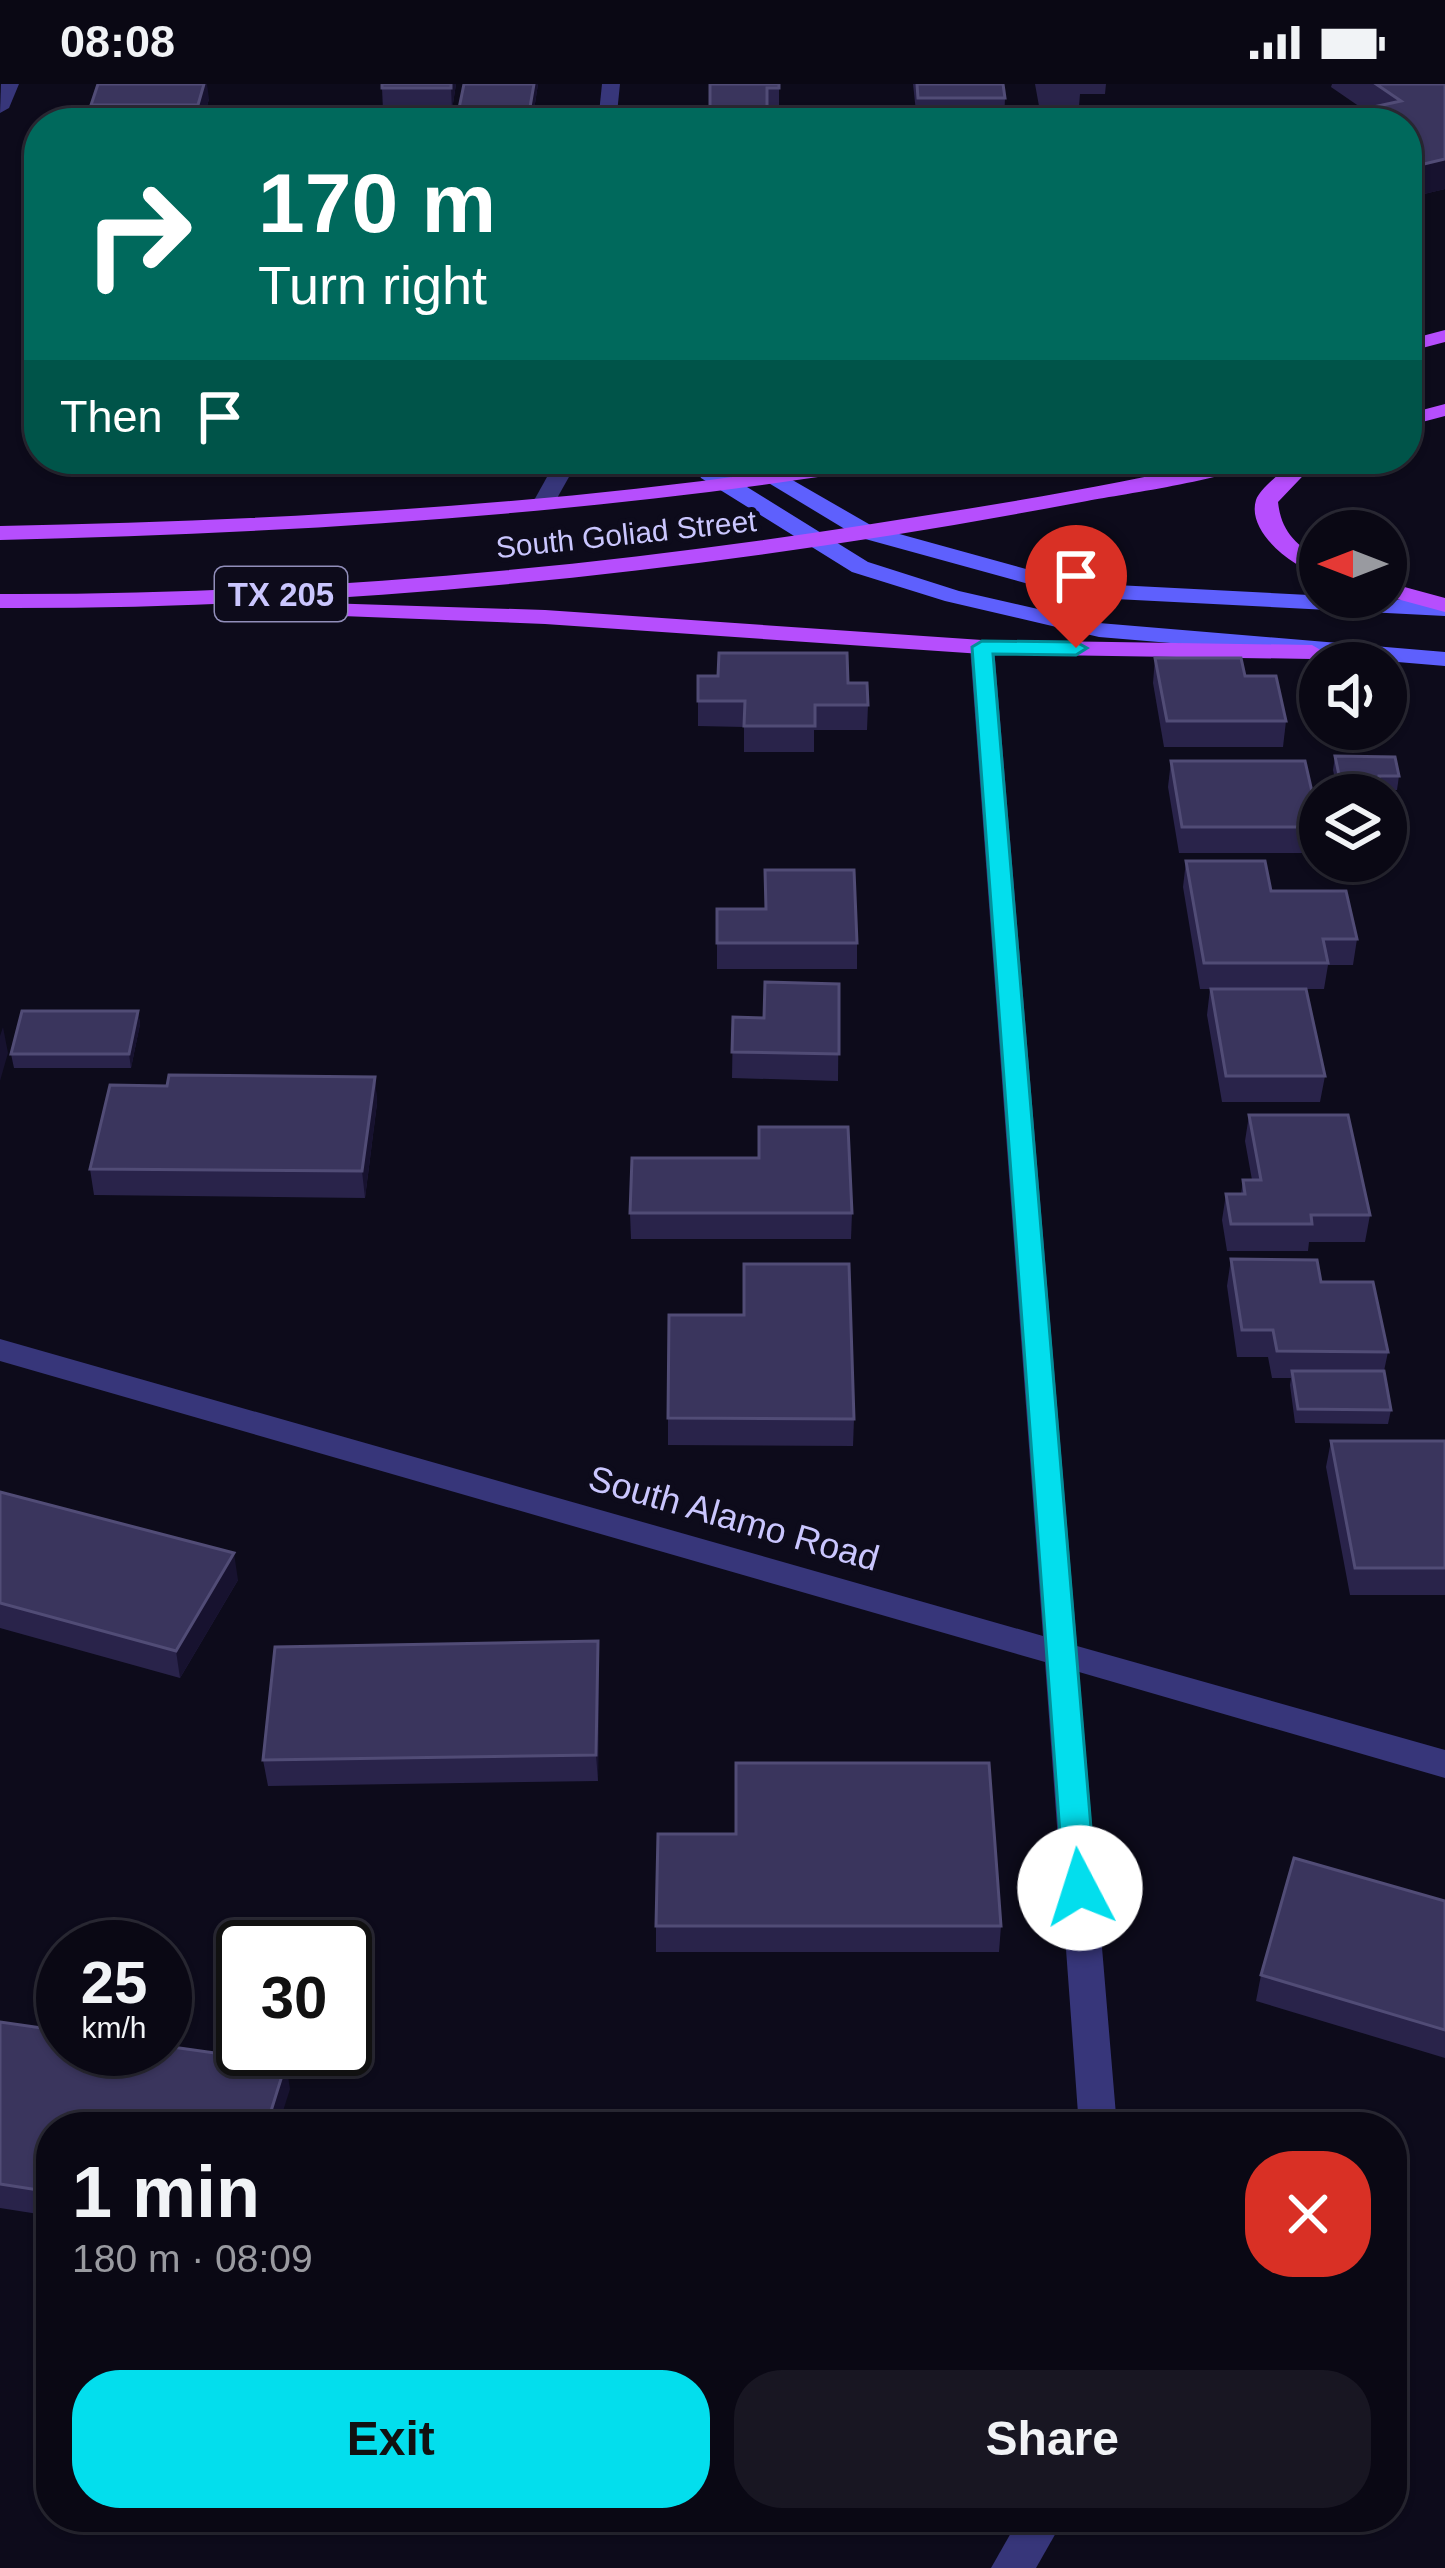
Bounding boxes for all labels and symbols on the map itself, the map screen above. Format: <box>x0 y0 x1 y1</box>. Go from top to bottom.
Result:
street label: South Goliad Street <box>494 504 759 564</box>
north arrow <box>1299 510 1407 618</box>
pin <box>1025 525 1127 648</box>
road number: TX 205 <box>215 567 347 621</box>
street label: South Alamo Road <box>584 1457 884 1579</box>
position arrow <box>1017 1825 1143 1951</box>
speed limit sign: 30 <box>216 1920 372 2076</box>

